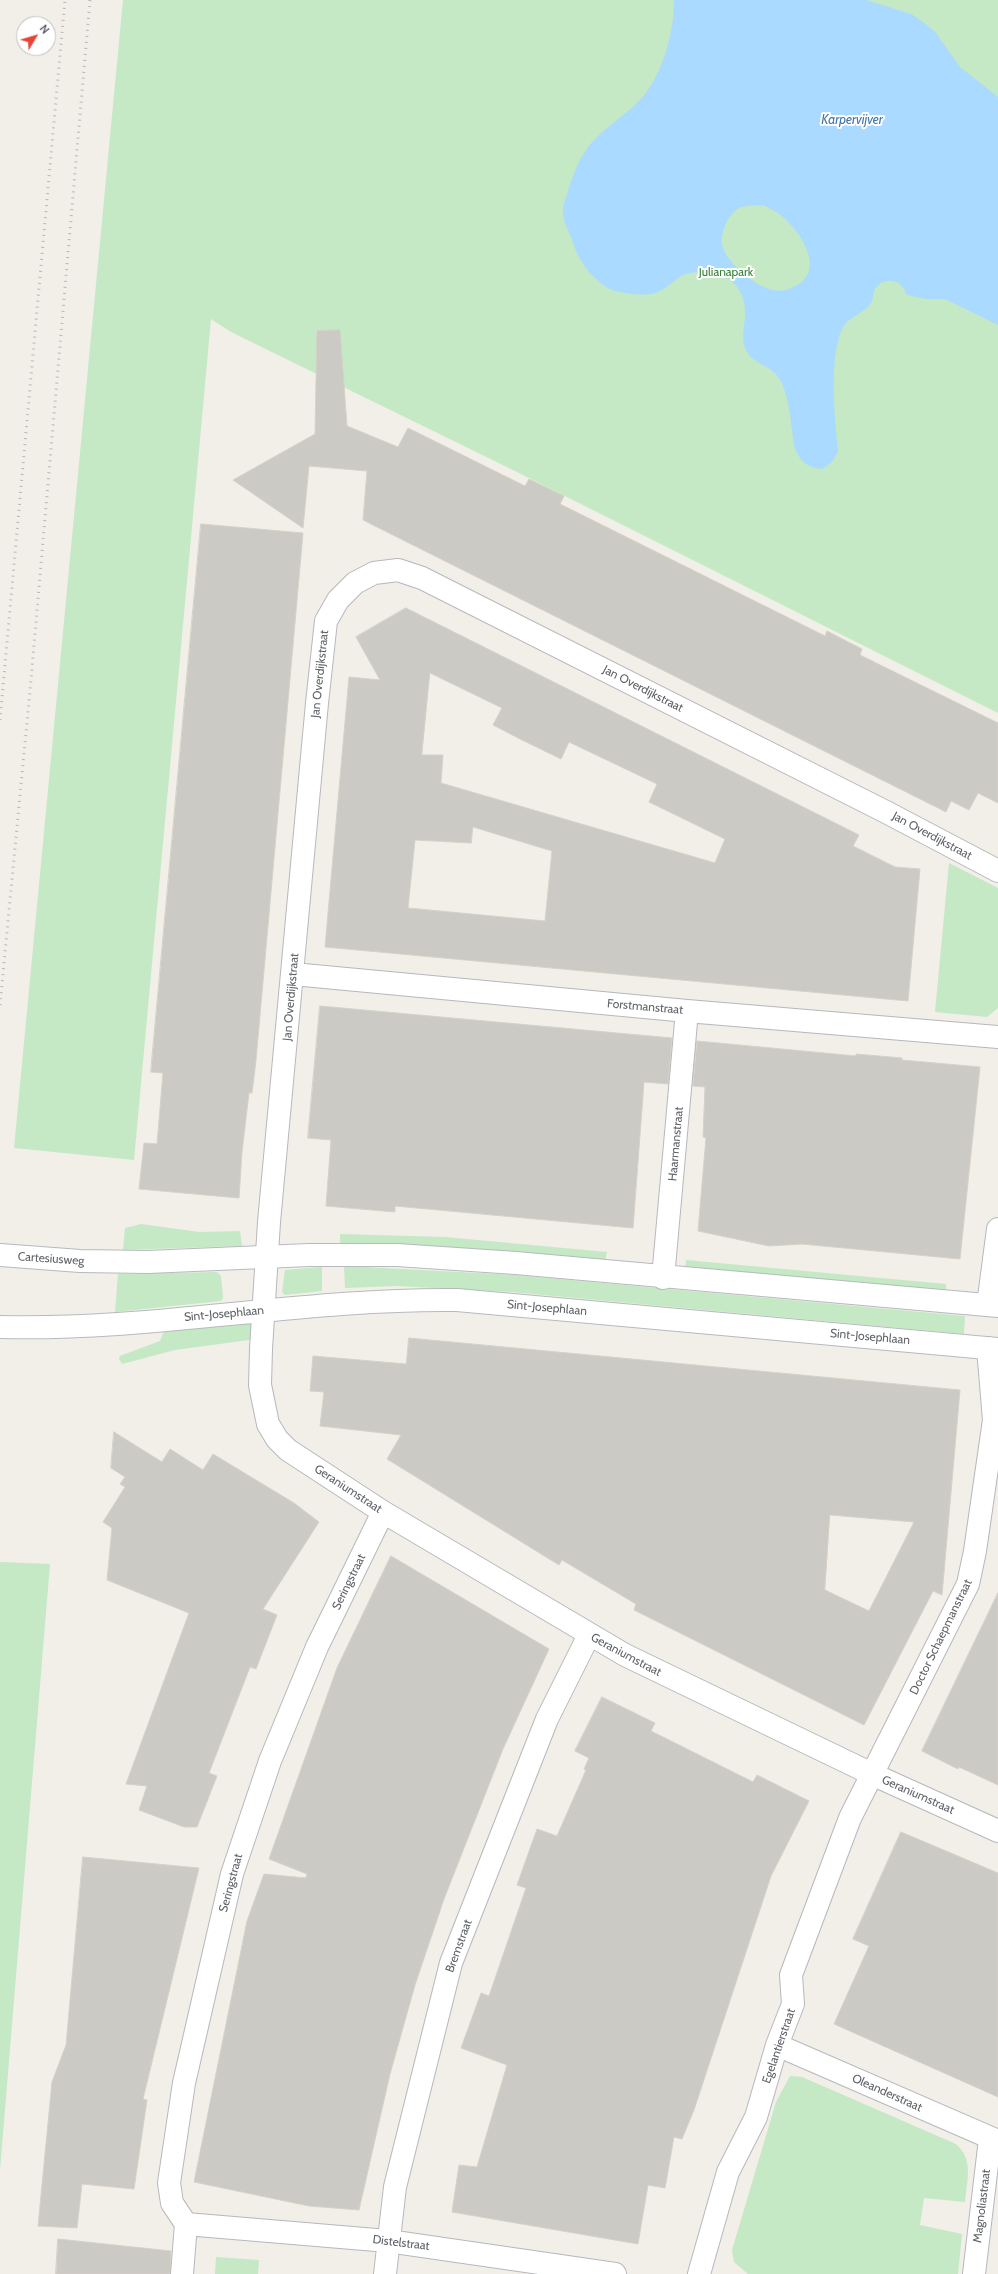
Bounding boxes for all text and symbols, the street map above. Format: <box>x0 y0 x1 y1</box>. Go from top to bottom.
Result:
north arrow <box>16 16 56 56</box>
text: N <box>37 22 53 37</box>
water label: Karpervijver <box>821 112 883 128</box>
park label: Julianapark <box>699 265 753 279</box>
street label: Jan Overdijkstraat <box>308 629 332 719</box>
street label: Jan Overdijkstraat <box>600 663 686 715</box>
street label: Jan Overdijkstraat <box>890 809 974 863</box>
street label: Jan Overdijkstraat <box>280 952 302 1042</box>
street label: Forstmanstraat <box>606 997 684 1017</box>
street label: Haarmanstraat <box>666 1106 686 1182</box>
street label: Cartesiusweg <box>17 1249 85 1269</box>
street label: Sint-Josephlaan <box>506 1297 588 1319</box>
street label: Sint-Josephlaan <box>183 1303 265 1325</box>
street label: Sint-Josephlaan <box>829 1326 911 1348</box>
street label: Geraniumstraat <box>311 1462 385 1516</box>
street label: Seringstraat <box>329 1552 369 1612</box>
street label: Doctor Schaepmanstraat <box>907 1577 975 1697</box>
street label: Geraniumstraat <box>588 1630 664 1680</box>
street label: Geraniumstraat <box>880 1773 956 1817</box>
street label: Seringstraat <box>216 1852 246 1914</box>
street label: Bremstraat <box>443 1917 475 1975</box>
street label: Egelantierstraat <box>759 2007 799 2085</box>
street label: Oleanderstraat <box>850 2071 924 2115</box>
street label: Magnoliastraat <box>970 2168 994 2244</box>
street label: Distelstraat <box>372 2232 430 2254</box>

